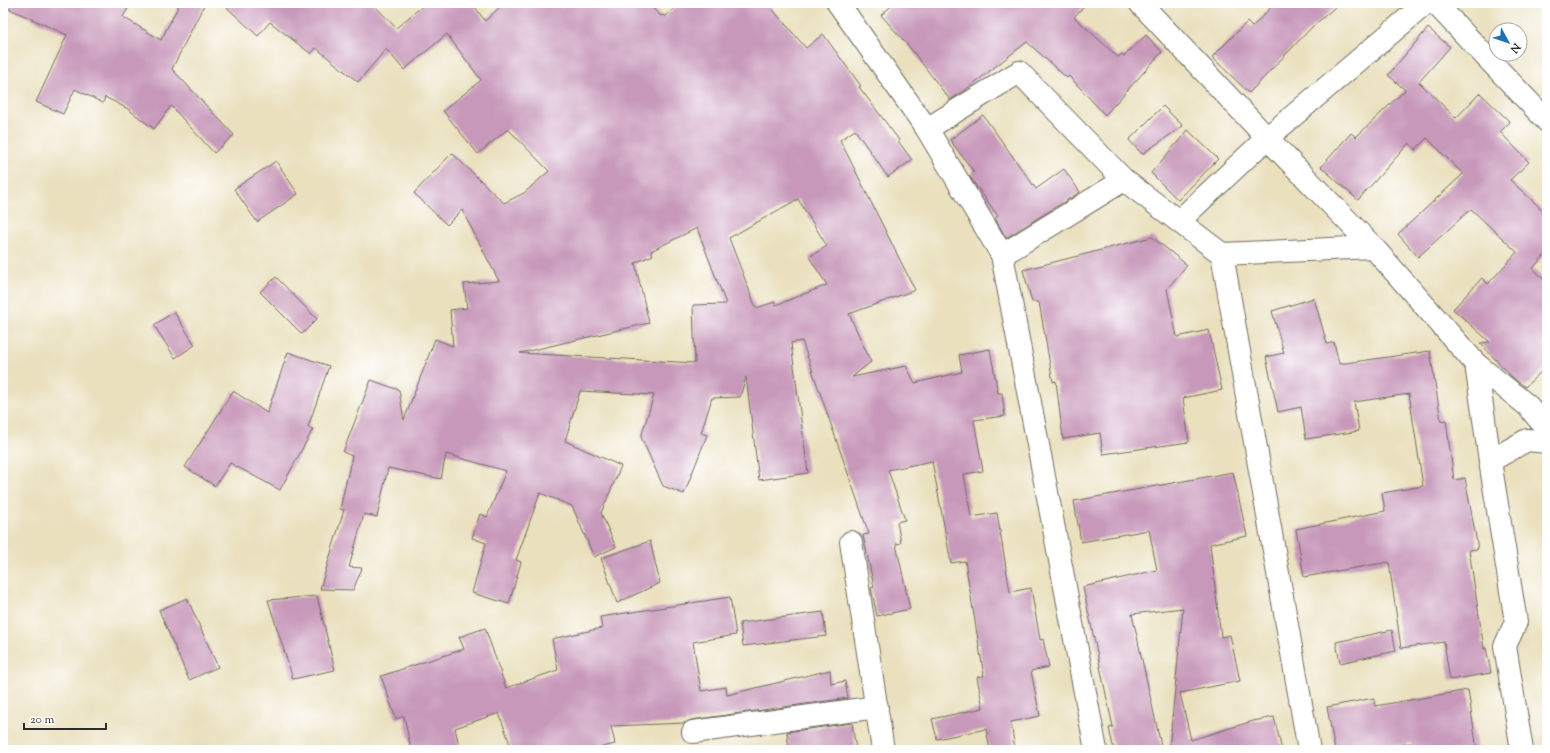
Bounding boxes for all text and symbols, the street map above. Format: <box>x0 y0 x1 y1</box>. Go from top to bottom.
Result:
north arrow <box>1488 22 1528 62</box>
text: N <box>1506 39 1524 56</box>
scale bar <box>24 705 106 731</box>
text: 20 m <box>30 711 55 729</box>

